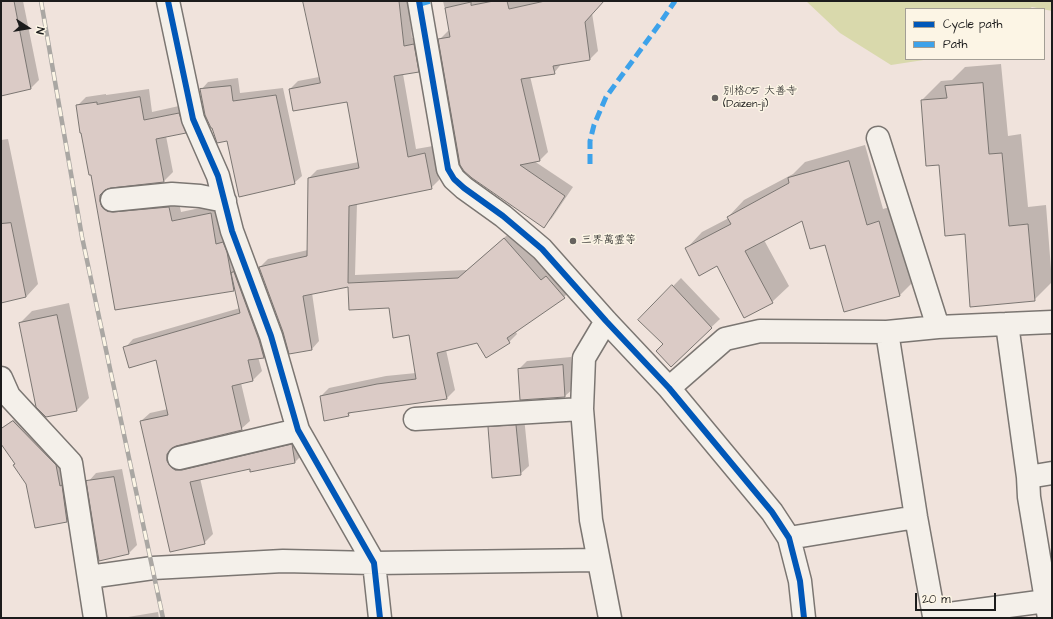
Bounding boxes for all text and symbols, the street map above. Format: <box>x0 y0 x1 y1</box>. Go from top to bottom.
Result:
north arrow <box>8 8 48 48</box>
legend <box>905 8 1045 60</box>
text: Cycle path <box>943 16 1002 33</box>
text: N <box>32 26 48 36</box>
text: Path <box>943 36 968 53</box>
place label: 別格05 大善寺 (Daizen-ji) <box>723 85 797 111</box>
marker: 別格05 大善寺 (Daizen-ji) <box>710 93 720 103</box>
place label: 三界萬霊等 <box>581 234 636 248</box>
marker: 三界萬霊等 <box>568 236 578 246</box>
scale bar <box>917 585 998 611</box>
text: 20 m <box>922 591 951 608</box>

